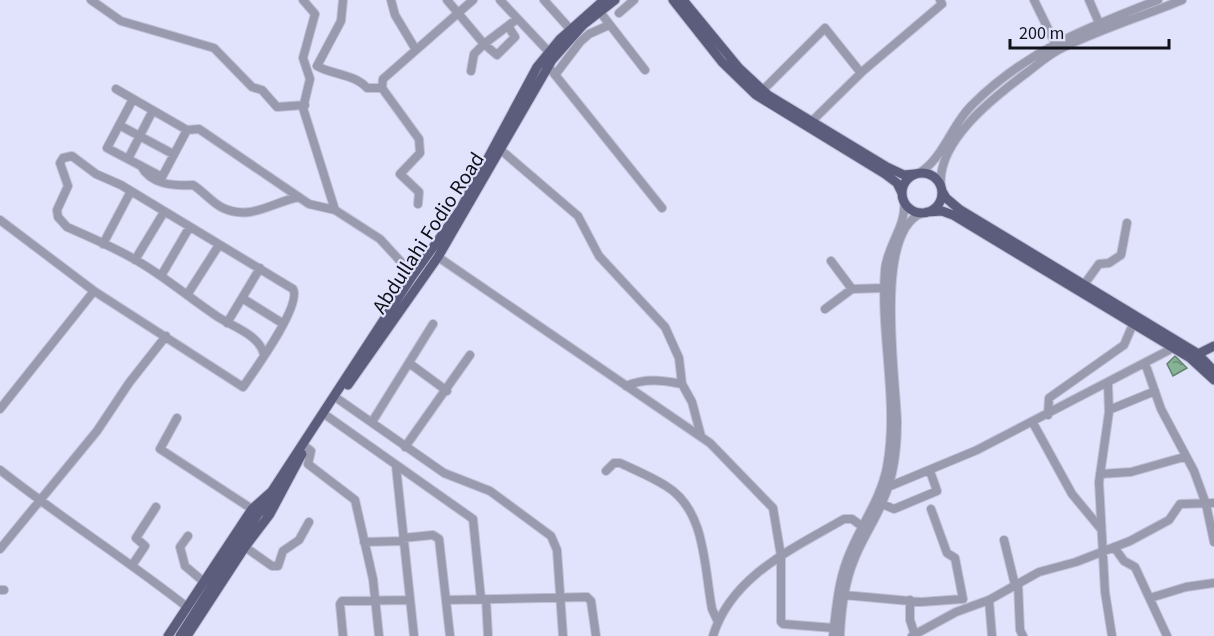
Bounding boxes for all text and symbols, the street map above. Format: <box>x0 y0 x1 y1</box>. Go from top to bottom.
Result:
scale bar <box>1010 12 1169 50</box>
text: 200 m <box>1019 21 1064 46</box>
street label: Abdullahi Fodio Road <box>364 146 492 320</box>

